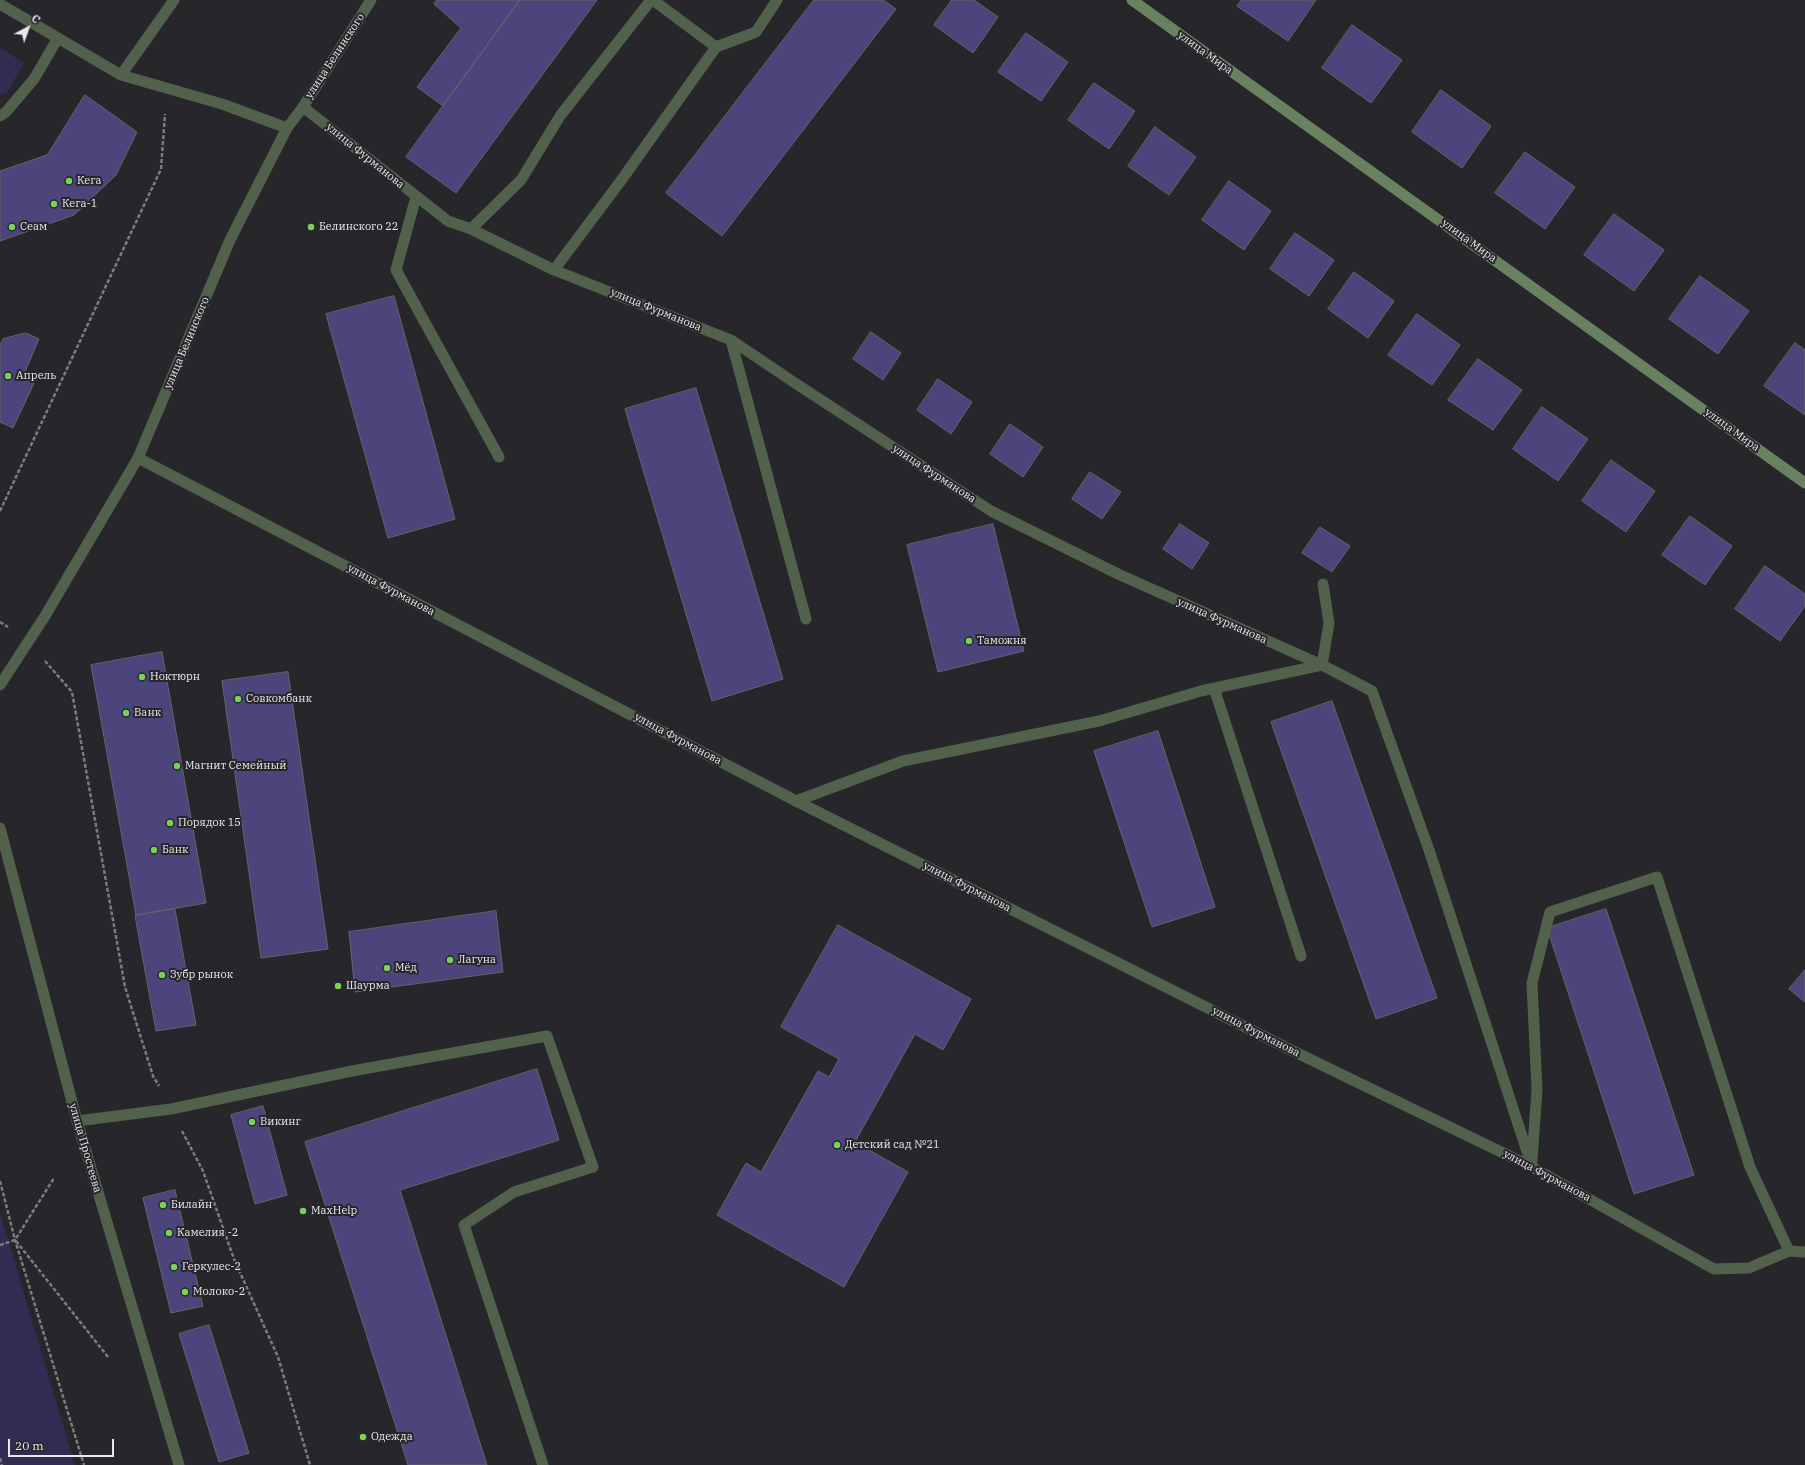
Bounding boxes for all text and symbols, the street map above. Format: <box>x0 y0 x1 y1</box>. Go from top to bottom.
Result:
north arrow <box>8 8 48 48</box>
text: С <box>29 11 43 27</box>
street label: улица Белинского <box>303 11 367 101</box>
street label: улица Мира <box>1175 29 1235 77</box>
street label: улица Фурманова <box>323 120 407 192</box>
place label: Кега <box>77 174 102 188</box>
marker: Кега <box>64 176 74 186</box>
place label: Кега-1 <box>62 197 97 211</box>
marker: Кега-1 <box>49 199 59 209</box>
street label: улица Мира <box>1439 217 1499 265</box>
place label: Сеам <box>20 220 47 234</box>
place label: Белинского 22 <box>319 220 398 234</box>
marker: Сеам <box>7 222 17 232</box>
marker: Белинского 22 <box>306 222 316 232</box>
street label: улица Фурманова <box>609 286 703 334</box>
street label: улица Белинского <box>162 295 212 391</box>
place label: Апрель <box>16 369 56 383</box>
marker: Апрель <box>3 371 13 381</box>
street label: улица Мира <box>1702 406 1762 454</box>
street label: улица Фурманова <box>890 442 978 506</box>
street label: улица Фурманова <box>345 561 437 619</box>
street label: улица Фурманова <box>1175 595 1269 647</box>
place label: Таможня <box>977 634 1027 648</box>
marker: Таможня <box>964 636 974 646</box>
place label: Ноктюрн <box>150 670 200 684</box>
marker: Ноктюрн <box>137 672 147 682</box>
place label: Совкомбанк <box>246 692 312 706</box>
marker: Совкомбанк <box>233 694 243 704</box>
place label: Ванк <box>134 706 161 720</box>
marker: Ванк <box>121 708 131 718</box>
street label: улица Фурманова <box>632 710 724 768</box>
place label: Магнит Семейный <box>185 759 287 773</box>
marker: Магнит Семейный <box>172 761 182 771</box>
place label: Порядок 15 <box>178 816 241 830</box>
marker: Порядок 15 <box>165 818 175 828</box>
place label: Банк <box>162 843 188 857</box>
marker: Банк <box>149 845 159 855</box>
street label: улица Фурманова <box>921 859 1013 915</box>
place label: Лагуна <box>458 953 496 967</box>
marker: Лагуна <box>445 955 455 965</box>
place label: Мёд <box>395 961 417 975</box>
marker: Мёд <box>382 963 392 973</box>
place label: Зубр рынок <box>170 968 233 982</box>
marker: Зубр рынок <box>157 970 167 980</box>
place label: Шаурма <box>346 979 390 993</box>
marker: Шаурма <box>333 981 343 991</box>
street label: улица Фурманова <box>1210 1004 1302 1060</box>
street label: улица Простеева <box>66 1102 104 1194</box>
place label: Викинг <box>260 1115 301 1129</box>
marker: Викинг <box>247 1117 257 1127</box>
place label: Детский сад №21 <box>845 1138 940 1152</box>
marker: Детский сад №21 <box>832 1140 842 1150</box>
street label: улица Фурманова <box>1501 1147 1593 1205</box>
place label: Билайн <box>171 1198 212 1212</box>
marker: Билайн <box>158 1200 168 1210</box>
place label: MaxHelp <box>311 1204 357 1218</box>
marker: MaxHelp <box>298 1206 308 1216</box>
place label: Камелия -2 <box>177 1226 238 1240</box>
marker: Камелия -2 <box>164 1228 174 1238</box>
place label: Геркулес-2 <box>182 1260 241 1274</box>
marker: Геркулес-2 <box>169 1262 179 1272</box>
place label: Молоко-2 <box>193 1285 245 1299</box>
marker: Молоко-2 <box>180 1287 190 1297</box>
place label: Одежда <box>371 1430 413 1444</box>
scale bar <box>10 1431 116 1457</box>
marker: Одежда <box>358 1432 368 1442</box>
text: 20 m <box>15 1438 44 1453</box>

